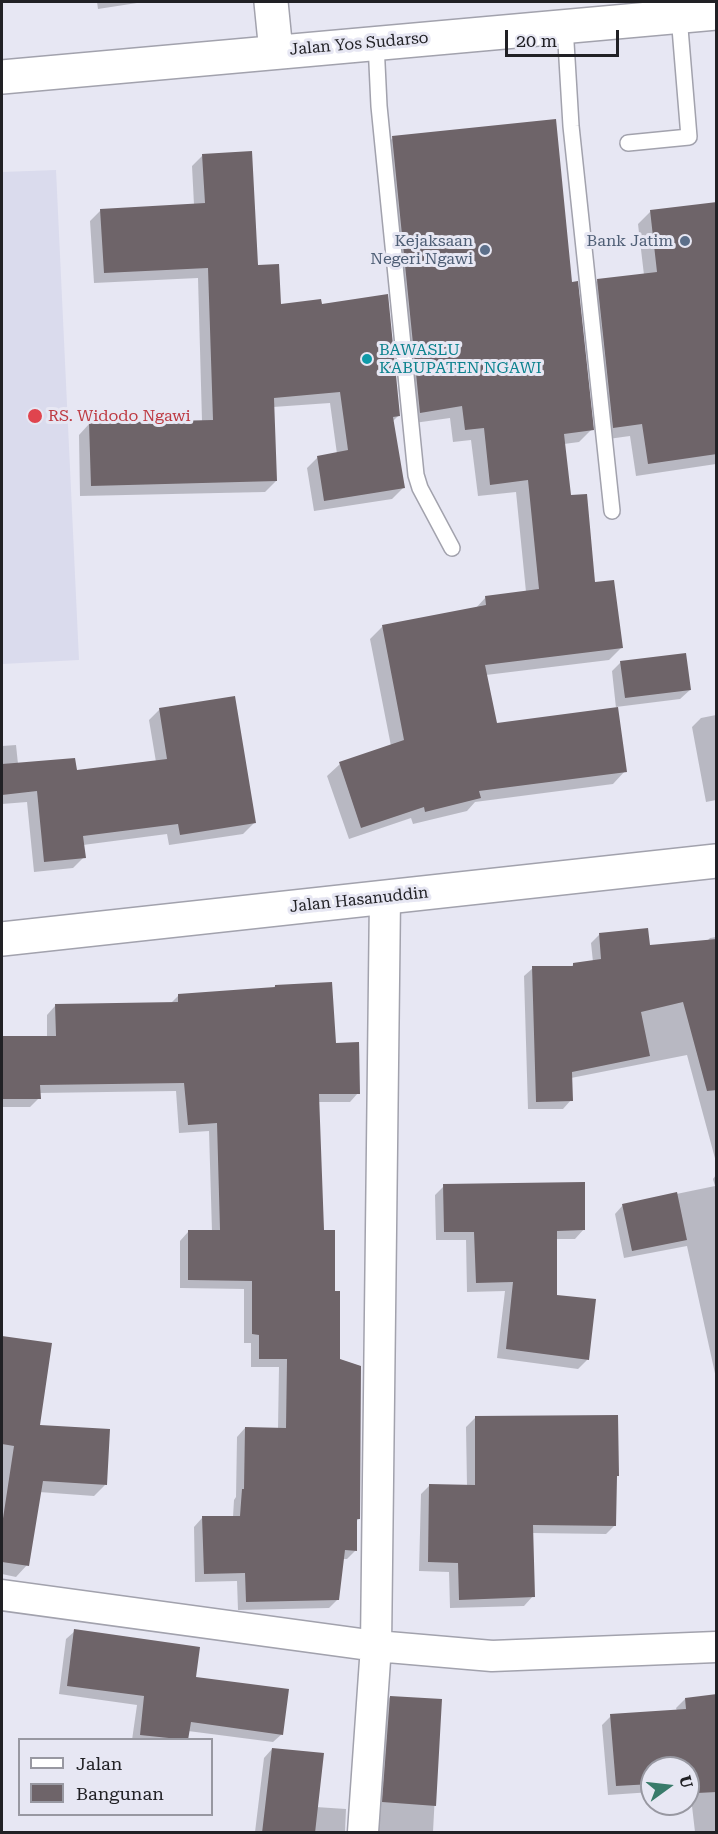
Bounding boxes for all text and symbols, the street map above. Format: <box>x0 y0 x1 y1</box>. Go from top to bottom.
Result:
scale bar <box>508 18 622 56</box>
street label: Jalan Yos Sudarso <box>289 28 429 60</box>
text: 20 m <box>516 30 557 51</box>
place label: Kejaksaan Negeri Ngawi <box>370 231 473 269</box>
place label: Bank Jatim <box>587 231 673 251</box>
marker: Bank Jatim <box>678 234 692 248</box>
marker: Kejaksaan Negeri Ngawi <box>478 243 492 257</box>
place label: BAWASLU KABUPATEN NGAWI <box>379 340 542 378</box>
marker: BAWASLU KABUPATEN NGAWI <box>360 352 374 366</box>
place label: RS. Widodo Ngawi <box>48 406 191 426</box>
marker: RS. Widodo Ngawi <box>26 407 44 425</box>
street label: Jalan Hasanuddin <box>289 883 429 917</box>
legend <box>18 1738 213 1816</box>
text: Jalan <box>76 1753 122 1774</box>
north arrow <box>640 1756 700 1816</box>
text: U <box>675 1773 697 1790</box>
text: Bangunan <box>76 1783 164 1804</box>

